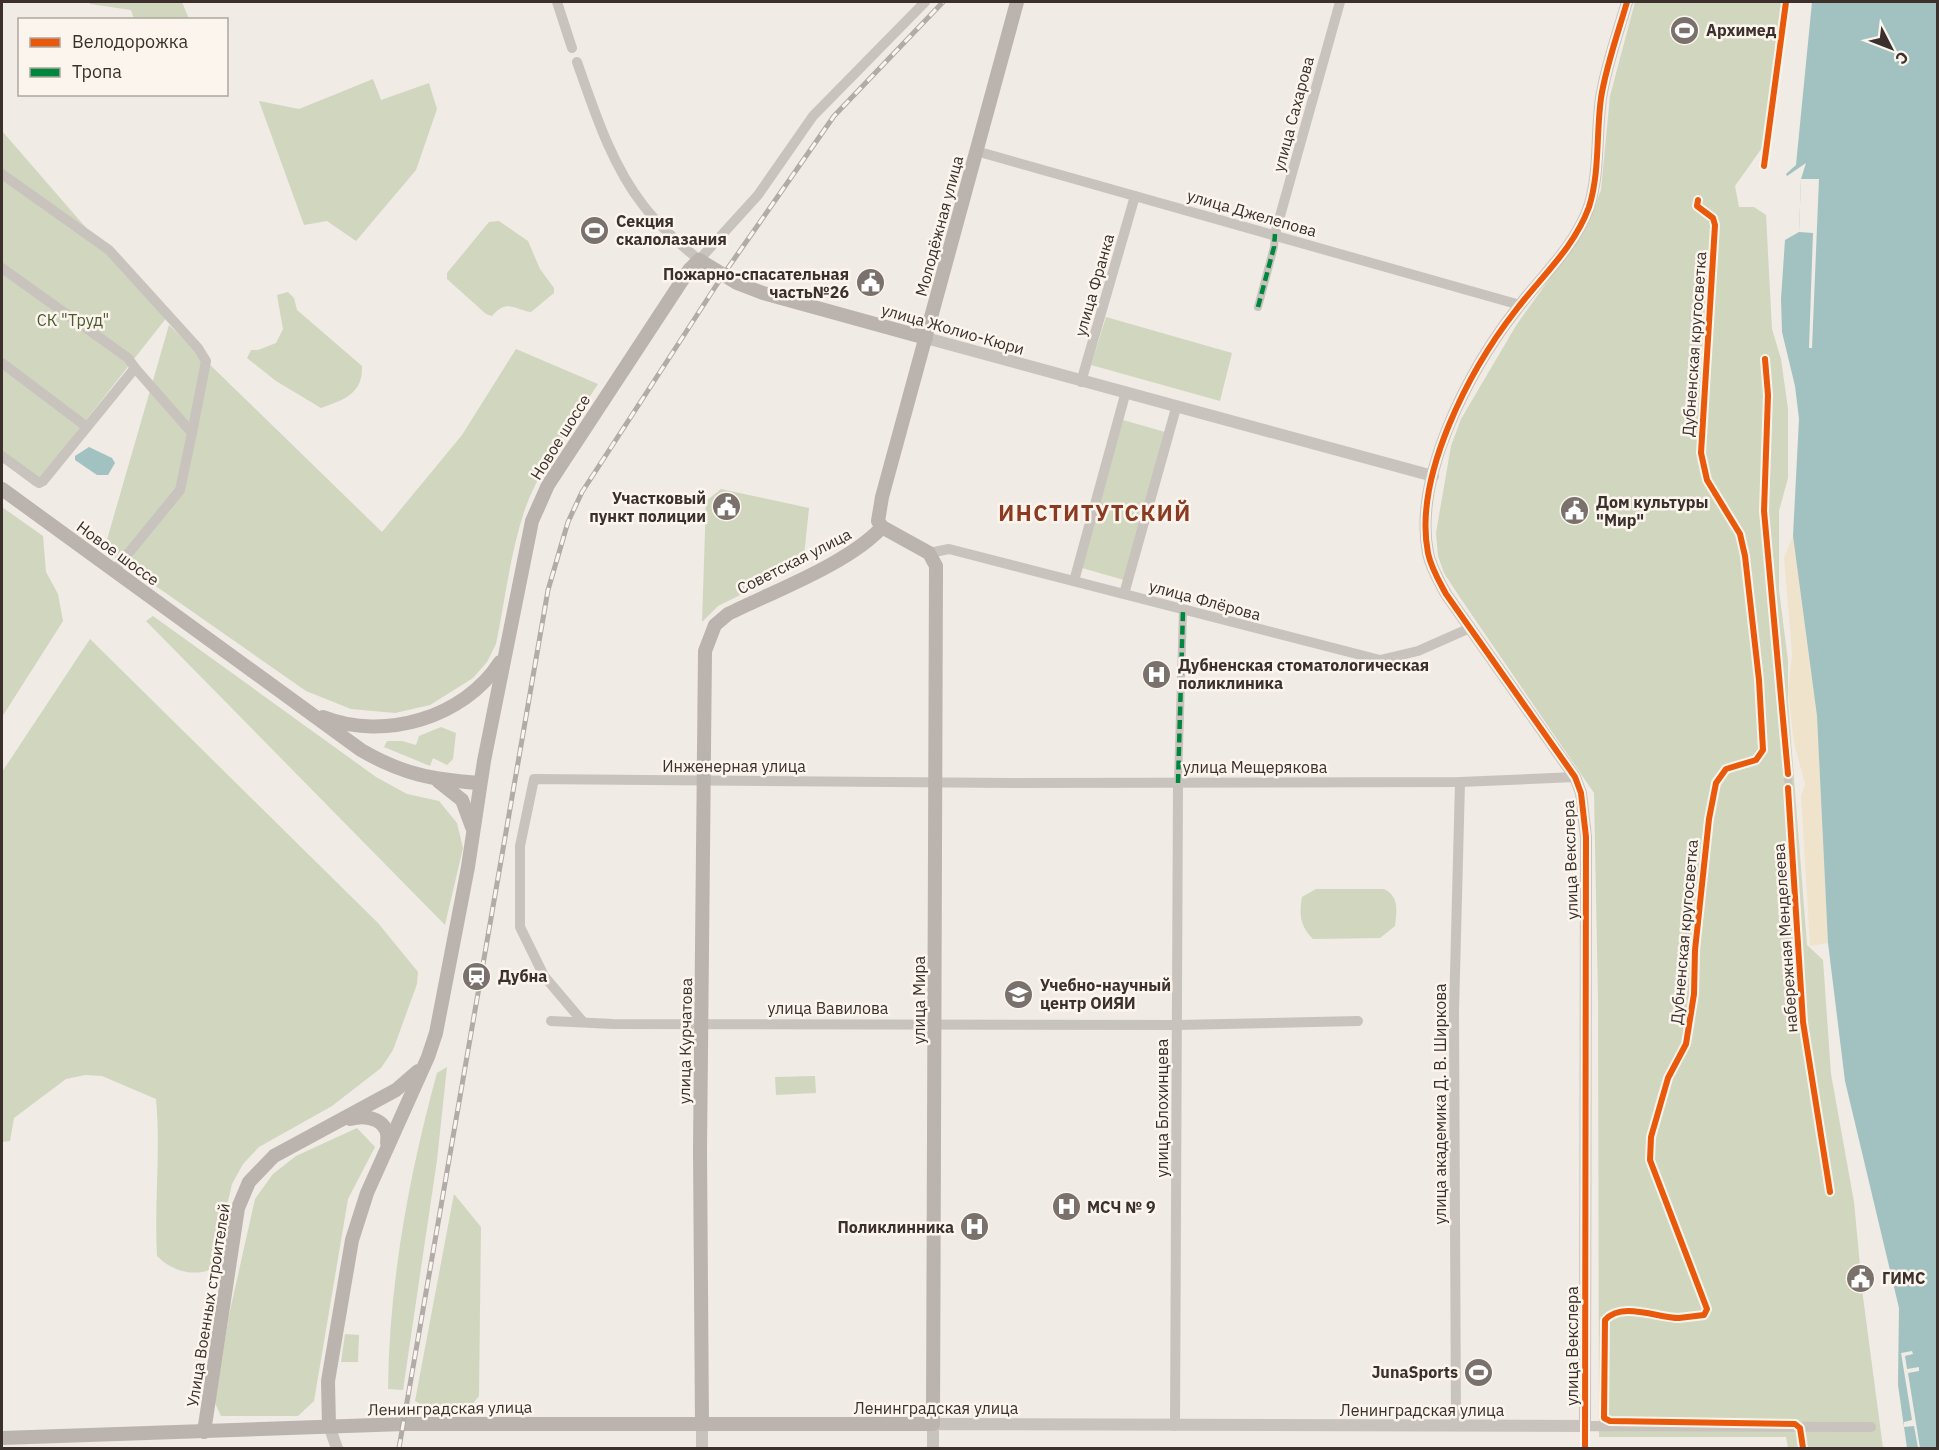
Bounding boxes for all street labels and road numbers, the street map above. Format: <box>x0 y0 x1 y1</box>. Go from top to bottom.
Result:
street label: улица Сахарова <box>1268 54 1318 174</box>
street label: Молодёжная улица <box>911 153 968 299</box>
street label: улица Джелепова <box>1185 185 1320 241</box>
street label: улица Франка <box>1070 231 1118 339</box>
street label: Дубненская кругосветка <box>1678 250 1710 437</box>
street label: улица Жолио-Кюри <box>879 299 1027 359</box>
street label: Новое шоссе <box>526 390 594 483</box>
street label: Новое шоссе <box>73 516 163 590</box>
street label: Советская улица <box>733 523 855 598</box>
street label: улица Флёрова <box>1147 575 1263 625</box>
street label: Инженерная улица <box>662 756 806 776</box>
street label: улица Мещерякова <box>1183 757 1328 777</box>
street label: улица Векслера <box>1558 799 1582 920</box>
street label: Дубненская кругосветка <box>1666 838 1702 1025</box>
street label: набережная Менделеева <box>1768 842 1802 1033</box>
street label: улица Мира <box>909 955 929 1044</box>
street label: улица Курчатова <box>674 977 696 1104</box>
street label: улица академика Д. В. Ширкова <box>1430 983 1450 1225</box>
street label: улица Вавилова <box>768 998 889 1018</box>
street label: улица Блохинцева <box>1152 1038 1172 1177</box>
street label: Улица Военных строителей <box>182 1202 234 1408</box>
street label: улица Векслера <box>1562 1286 1582 1406</box>
street label: Ленинградская улица <box>368 1397 533 1419</box>
street label: Ленинградская улица <box>854 1398 1019 1418</box>
street label: Ленинградская улица <box>1340 1400 1505 1420</box>

